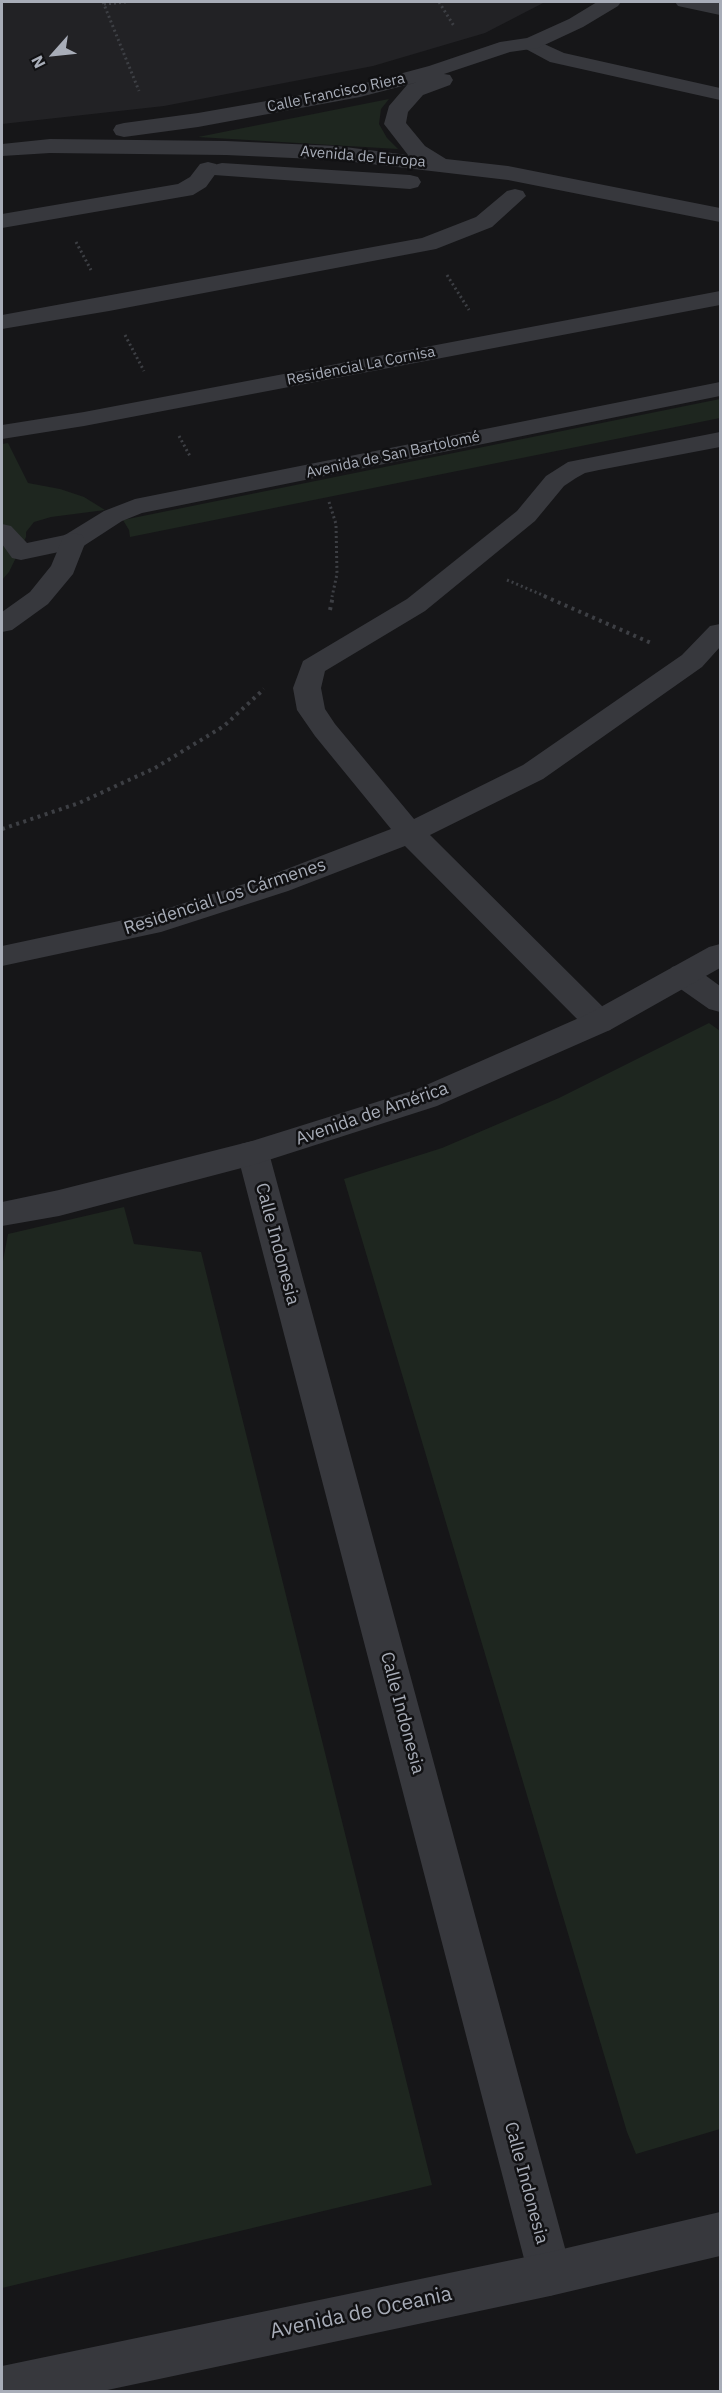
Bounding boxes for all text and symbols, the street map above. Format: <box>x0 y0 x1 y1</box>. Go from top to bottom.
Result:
north arrow <box>24 24 84 84</box>
text: N <box>26 52 50 72</box>
street label: Calle Francisco Riera <box>266 70 406 116</box>
street label: Avenida de Europa <box>300 143 426 171</box>
street label: Residencial La Cornisa <box>285 343 437 389</box>
street label: Avenida de San Bartolomé <box>304 428 482 482</box>
street label: Residencial Los Cármenes <box>121 854 329 940</box>
street label: Avenida de América <box>293 1078 451 1150</box>
street label: Calle Indonesia <box>250 1181 304 1307</box>
street label: Calle Indonesia <box>375 1650 429 1776</box>
street label: Calle Indonesia <box>499 2120 553 2246</box>
street label: Avenida de Oceania <box>268 2281 454 2345</box>

